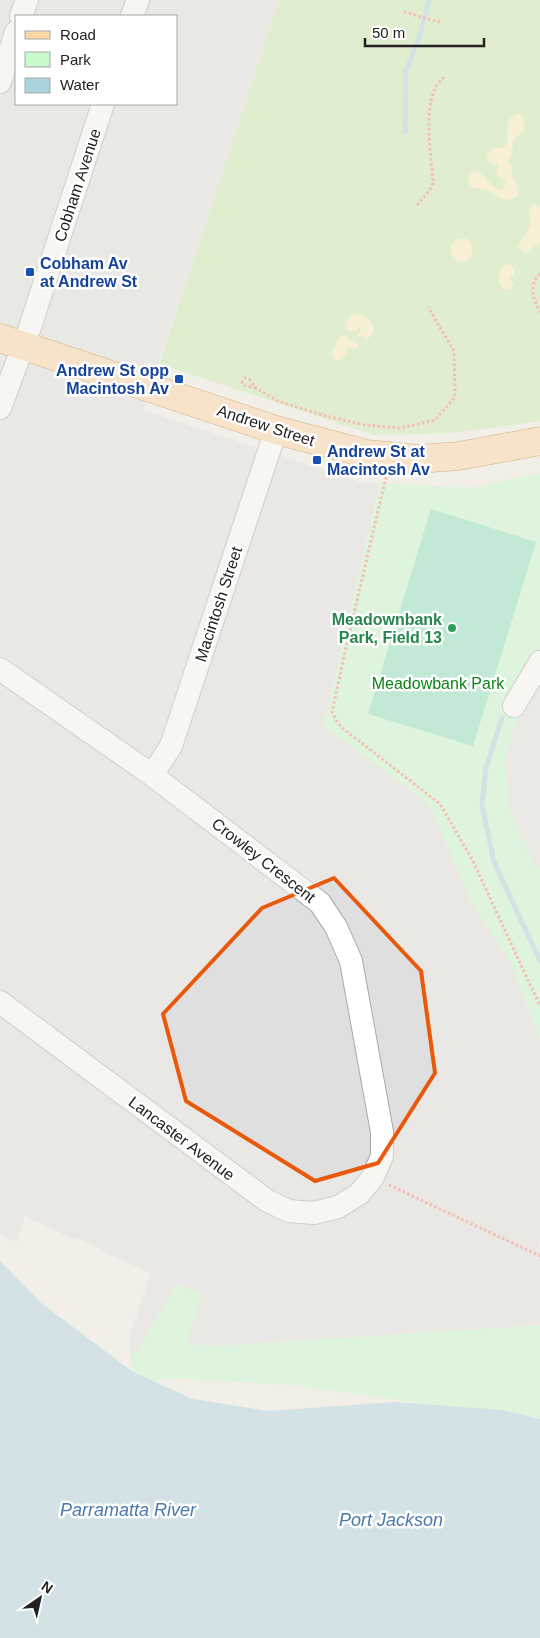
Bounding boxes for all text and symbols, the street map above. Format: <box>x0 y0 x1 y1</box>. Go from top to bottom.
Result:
legend <box>15 15 178 105</box>
scale bar <box>365 15 484 47</box>
text: 50 m <box>372 24 405 41</box>
text: Road <box>60 26 96 43</box>
text: Park <box>60 51 91 68</box>
text: Water <box>60 76 99 93</box>
street label: Cobham Avenue <box>51 126 104 244</box>
place label: Cobham Av at Andrew St <box>40 255 138 290</box>
marker: Cobham Av at Andrew St <box>24 266 36 278</box>
place label: Andrew St opp Macintosh Av <box>56 362 169 397</box>
marker: Andrew St opp Macintosh Av <box>173 373 185 385</box>
street label: Andrew Street <box>215 402 317 449</box>
place label: Andrew St at Macintosh Av <box>327 443 430 478</box>
marker: Andrew St at Macintosh Av <box>311 454 323 466</box>
street label: Macintosh Street <box>192 544 245 664</box>
place label: Meadownbank Park, Field 13 <box>332 611 442 646</box>
marker: Meadownbank Park, Field 13 <box>446 622 458 634</box>
park label: Meadowbank Park <box>372 675 505 692</box>
street label: Crowley Crescent <box>209 815 319 906</box>
street label: Lancaster Avenue <box>126 1093 238 1184</box>
water label: Parramatta River <box>60 1500 197 1520</box>
water label: Port Jackson <box>339 1510 443 1530</box>
north arrow <box>15 1573 65 1623</box>
text: N <box>39 1578 56 1597</box>

